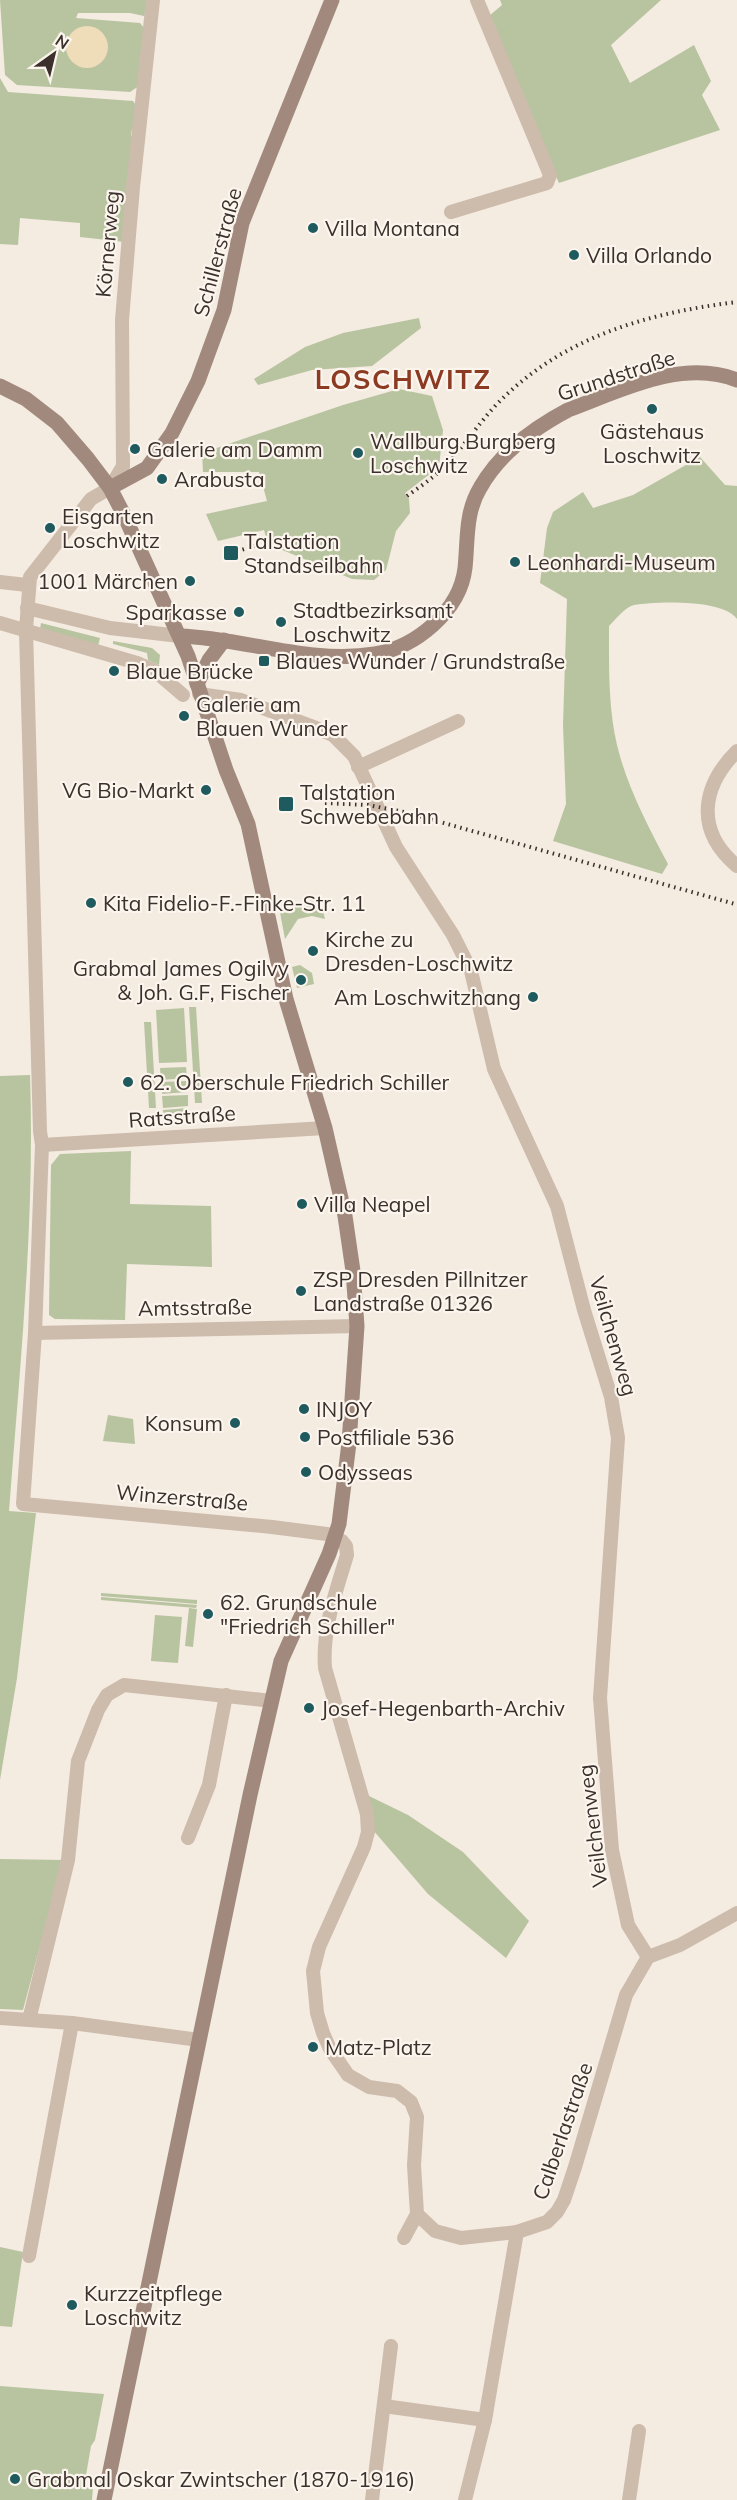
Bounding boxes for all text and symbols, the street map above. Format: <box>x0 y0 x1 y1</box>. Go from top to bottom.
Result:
north arrow <box>24 24 84 84</box>
text: N <box>52 30 73 53</box>
street label: Schillerstraße <box>187 185 247 319</box>
street label: Körnerweg <box>89 190 125 298</box>
place label: Villa Montana <box>325 215 460 241</box>
marker: Villa Montana <box>306 221 320 235</box>
place label: Villa Orlando <box>586 242 712 268</box>
marker: Villa Orlando <box>567 248 581 262</box>
street label: Grundstraße <box>554 344 678 406</box>
district label: LOSCHWITZ <box>315 362 491 396</box>
marker: Gästehaus Loschwitz <box>645 402 659 416</box>
place label: Gästehaus Loschwitz <box>600 418 704 468</box>
place label: Wallburg Burgberg Loschwitz <box>370 428 556 478</box>
place label: Galerie am Damm <box>147 436 323 462</box>
marker: Galerie am Damm <box>128 442 142 456</box>
marker: Wallburg Burgberg Loschwitz <box>351 446 365 460</box>
place label: Arabusta <box>174 466 265 492</box>
marker: Arabusta <box>155 472 169 486</box>
place label: Eisgarten Loschwitz <box>62 503 160 553</box>
marker: Eisgarten Loschwitz <box>43 521 57 535</box>
place label: Talstation Standseilbahn <box>244 528 384 578</box>
marker: Talstation Standseilbahn <box>222 544 240 562</box>
place label: Leonhardi-Museum <box>527 549 716 575</box>
marker: Leonhardi-Museum <box>508 555 522 569</box>
place label: 1001 Märchen <box>38 568 178 594</box>
marker: 1001 Märchen <box>183 574 197 588</box>
place label: Stadtbezirksamt Loschwitz <box>293 597 453 647</box>
place label: Sparkasse <box>126 599 227 625</box>
marker: Sparkasse <box>232 605 246 619</box>
marker: Stadtbezirksamt Loschwitz <box>274 615 288 629</box>
place label: Blaues Wunder / Grundstraße <box>276 648 565 674</box>
marker: Blaues Wunder / Grundstraße <box>257 654 271 668</box>
place label: Blaue Brücke <box>126 658 253 684</box>
marker: Blaue Brücke <box>107 664 121 678</box>
place label: Galerie am Blauen Wunder <box>196 691 348 741</box>
marker: Galerie am Blauen Wunder <box>177 709 191 723</box>
place label: VG Bio-Markt <box>62 777 194 803</box>
place label: Talstation Schwebebahn <box>300 779 439 829</box>
marker: VG Bio-Markt <box>199 783 213 797</box>
marker: Talstation Schwebebahn <box>277 795 295 813</box>
place label: Kita Fidelio-F.-Finke-Str. 11 <box>103 890 366 916</box>
marker: Kita Fidelio-F.-Finke-Str. 11 <box>84 896 98 910</box>
place label: Kirche zu Dresden-Loschwitz <box>325 926 513 976</box>
marker: Kirche zu Dresden-Loschwitz <box>306 944 320 958</box>
place label: Grabmal James Ogilvy & Joh. G.F, Fischer <box>73 955 289 1005</box>
marker: Grabmal James Ogilvy & Joh. G.F, Fischer <box>294 973 308 987</box>
place label: Am Loschwitzhang <box>334 984 521 1010</box>
marker: Am Loschwitzhang <box>526 990 540 1004</box>
place label: 62. Oberschule Friedrich Schiller <box>140 1069 450 1095</box>
marker: 62. Oberschule Friedrich Schiller <box>121 1075 135 1089</box>
street label: Ratsstraße <box>128 1099 236 1133</box>
place label: Villa Neapel <box>314 1191 430 1217</box>
marker: Villa Neapel <box>295 1197 309 1211</box>
place label: ZSP Dresden Pillnitzer Landstraße 01326 <box>313 1266 528 1316</box>
street label: Veilchenweg <box>585 1273 643 1399</box>
marker: ZSP Dresden Pillnitzer Landstraße 01326 <box>294 1284 308 1298</box>
street label: Amtsstraße <box>138 1293 252 1321</box>
place label: INJOY <box>316 1396 372 1422</box>
marker: INJOY <box>297 1402 311 1416</box>
place label: Konsum <box>145 1410 223 1436</box>
marker: Konsum <box>228 1416 242 1430</box>
place label: Postfiliale 536 <box>317 1424 454 1450</box>
marker: Postfiliale 536 <box>298 1430 312 1444</box>
place label: Odysseas <box>318 1459 413 1485</box>
marker: Odysseas <box>299 1465 313 1479</box>
street label: Winzerstraße <box>115 1478 249 1516</box>
place label: 62. Grundschule "Friedrich Schiller" <box>220 1589 395 1639</box>
marker: 62. Grundschule "Friedrich Schiller" <box>201 1607 215 1621</box>
place label: Josef-Hegenbarth-Archiv <box>321 1695 565 1721</box>
marker: Josef-Hegenbarth-Archiv <box>302 1701 316 1715</box>
street label: Veilchenweg <box>572 1763 612 1889</box>
place label: Matz-Platz <box>325 2034 432 2060</box>
marker: Matz-Platz <box>306 2040 320 2054</box>
street label: Calberlastraße <box>526 2059 598 2203</box>
place label: Kurzzeitpflege Loschwitz <box>84 2280 222 2330</box>
marker: Kurzzeitpflege Loschwitz <box>65 2298 79 2312</box>
place label: Grabmal Oskar Zwintscher (1870-1916) <box>27 2466 415 2492</box>
marker: Grabmal Oskar Zwintscher (1870-1916) <box>8 2472 22 2486</box>

